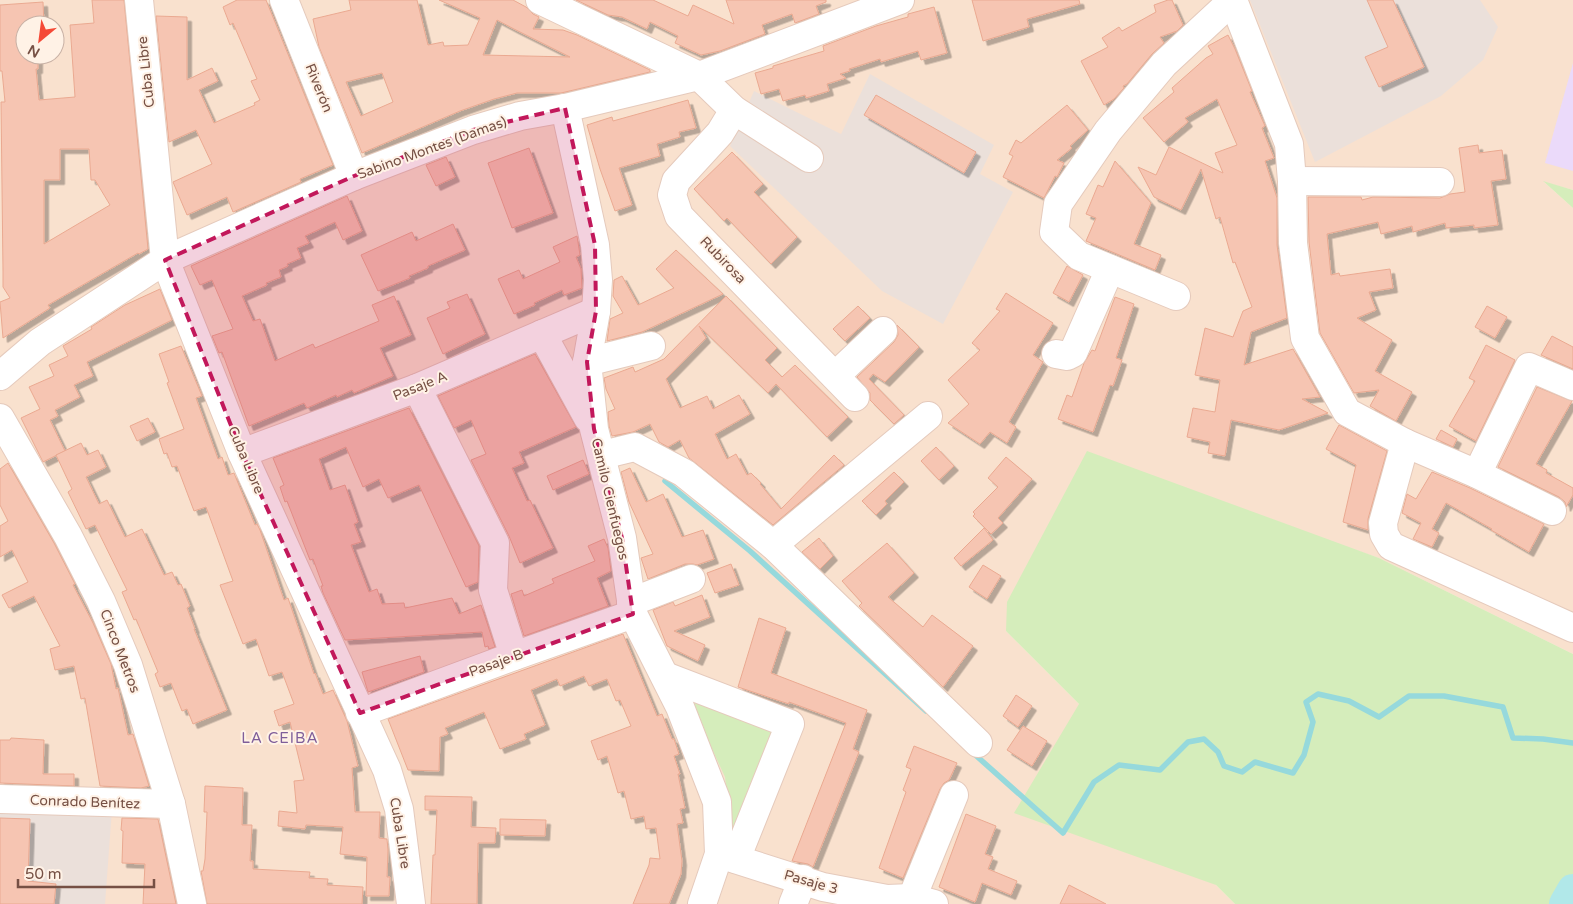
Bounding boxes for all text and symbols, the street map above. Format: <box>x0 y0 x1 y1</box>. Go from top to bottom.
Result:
north arrow <box>15 15 65 65</box>
street label: Cuba Libre <box>134 35 158 109</box>
text: N <box>25 41 43 61</box>
street label: Riverón <box>302 61 336 115</box>
street label: Sabino Montes (Damas) <box>355 113 509 183</box>
street label: Rubirosa <box>696 233 750 287</box>
street label: Pasaje A <box>390 367 450 405</box>
street label: Cuba Libre <box>224 424 268 496</box>
street label: Camilo Cienfuegos <box>588 436 632 562</box>
street label: Cinco Metros <box>96 607 144 696</box>
street label: Pasaje B <box>467 645 525 681</box>
district label: LA CEIBA <box>241 729 319 747</box>
street label: Conrado Benítez <box>29 792 141 812</box>
street label: Cuba Libre <box>386 796 414 870</box>
scale bar <box>18 856 154 888</box>
text: 50 m <box>25 865 62 883</box>
street label: Pasaje 3 <box>782 866 840 898</box>

